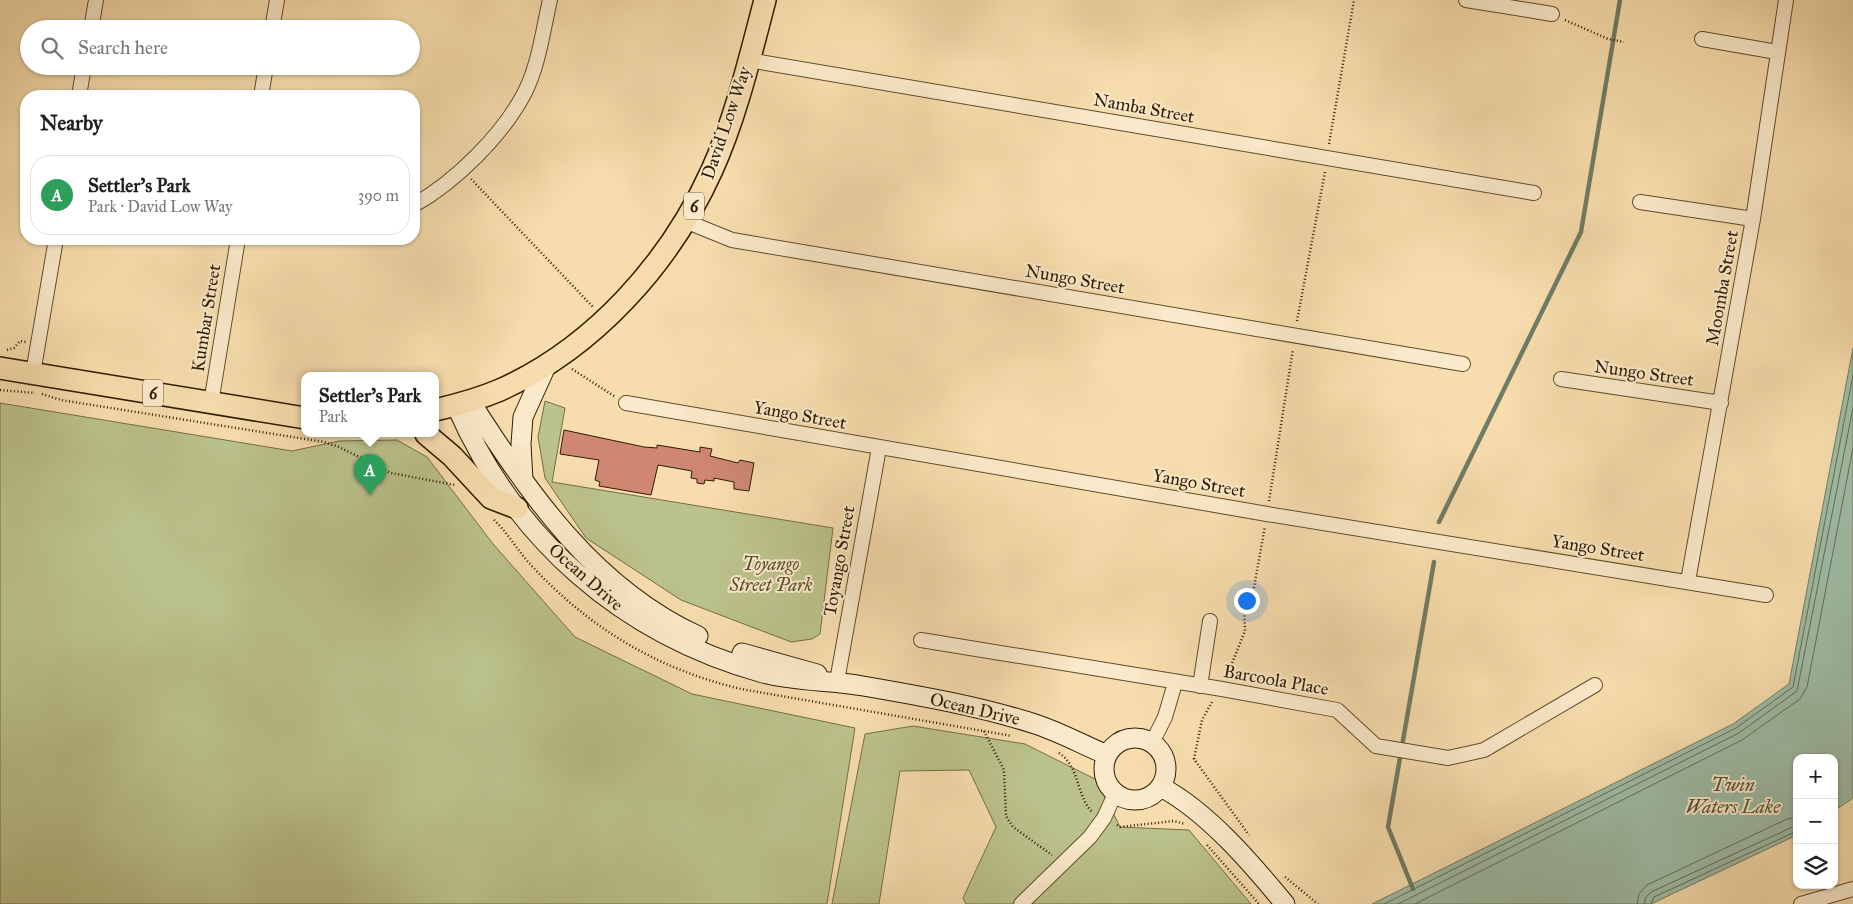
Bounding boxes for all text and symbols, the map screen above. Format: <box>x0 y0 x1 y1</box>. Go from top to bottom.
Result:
search box <box>20 20 420 75</box>
icon: search <box>38 34 66 62</box>
text: Search here <box>78 36 168 59</box>
street label: David Low Way <box>696 63 756 182</box>
street label: Namba Street <box>1092 88 1197 128</box>
text: Nearby <box>40 110 103 136</box>
text: Settler's Park <box>88 174 191 197</box>
text: A <box>52 186 62 205</box>
text: 390 m <box>358 186 399 205</box>
road number: 6 <box>684 192 704 220</box>
text: Park · David Low Way <box>88 197 232 216</box>
street label: Moomba Street <box>1701 228 1743 347</box>
street label: Nungo Street <box>1023 259 1127 300</box>
street label: Kumbar Street <box>187 262 225 373</box>
street label: Nungo Street <box>1593 355 1696 392</box>
popup <box>301 372 439 437</box>
road number: 6 <box>143 379 163 406</box>
text: Settler's Park <box>319 384 421 407</box>
street label: Yango Street <box>752 396 849 435</box>
text: Park <box>319 407 348 426</box>
pin: A <box>354 454 386 495</box>
street label: Yango Street <box>1151 464 1248 503</box>
street label: Toyango Street <box>818 503 861 618</box>
street label: Yango Street <box>1550 530 1647 567</box>
street label: Ocean Drive <box>544 539 628 615</box>
park label: Toyango Street Park <box>728 553 813 596</box>
your location <box>1234 588 1260 614</box>
street label: Barcoola Place <box>1222 660 1330 700</box>
street label: Ocean Drive <box>928 688 1022 730</box>
map controls <box>1793 754 1838 889</box>
button: + <box>1793 754 1838 799</box>
water label: Twin Waters Lake <box>1686 773 1781 818</box>
button: − <box>1793 799 1838 844</box>
button: layers <box>1793 844 1838 889</box>

